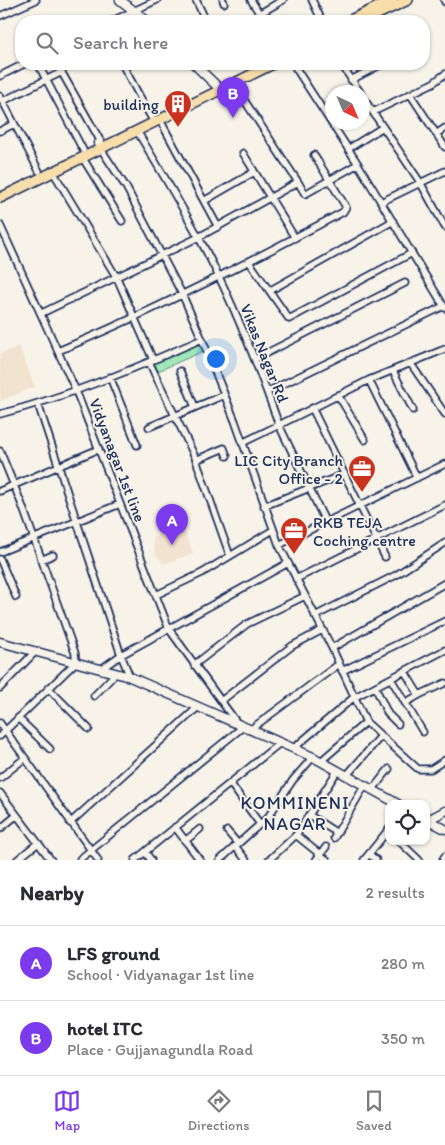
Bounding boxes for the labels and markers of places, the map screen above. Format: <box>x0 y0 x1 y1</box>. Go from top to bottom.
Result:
pin: B <box>217 77 249 118</box>
building icon: building <box>163 89 193 128</box>
place label: building <box>103 95 160 114</box>
place label: LIC City Branch Office - 2 <box>234 451 344 488</box>
office icon: LIC City Branch Office - 2 <box>347 454 377 493</box>
pin: A <box>156 504 188 545</box>
place label: RKB TEJA Coching centre <box>313 513 416 550</box>
office icon: RKB TEJA Coching centre <box>279 516 309 555</box>

